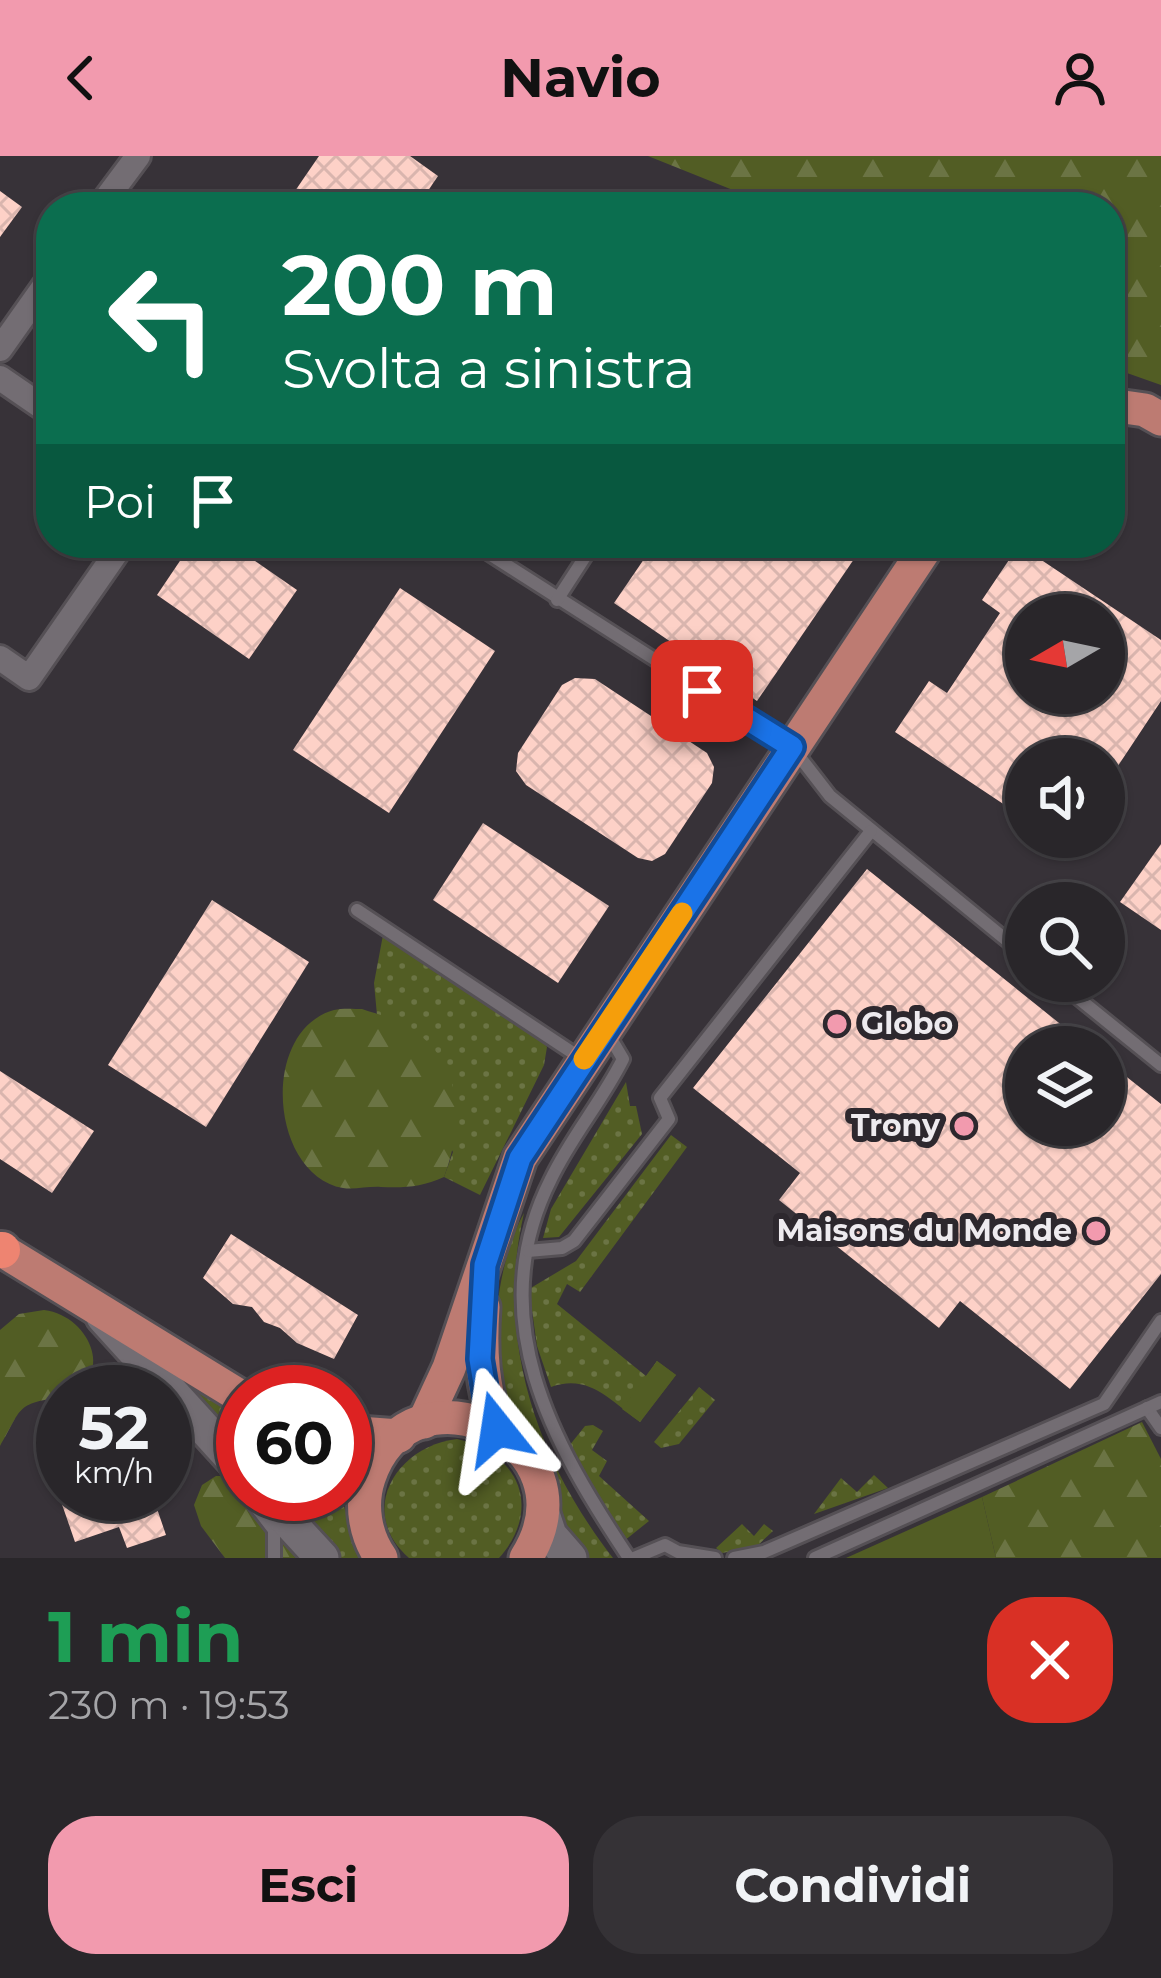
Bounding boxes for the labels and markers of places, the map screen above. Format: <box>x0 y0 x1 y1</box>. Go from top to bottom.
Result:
pin <box>651 640 753 742</box>
place label: Globo <box>861 1005 953 1042</box>
marker: Globo <box>824 1011 850 1037</box>
place label: Trony <box>851 1107 941 1144</box>
marker: Trony <box>951 1113 977 1139</box>
place label: Maisons du Monde <box>776 1212 1072 1249</box>
marker: Maisons du Monde <box>1083 1218 1109 1244</box>

